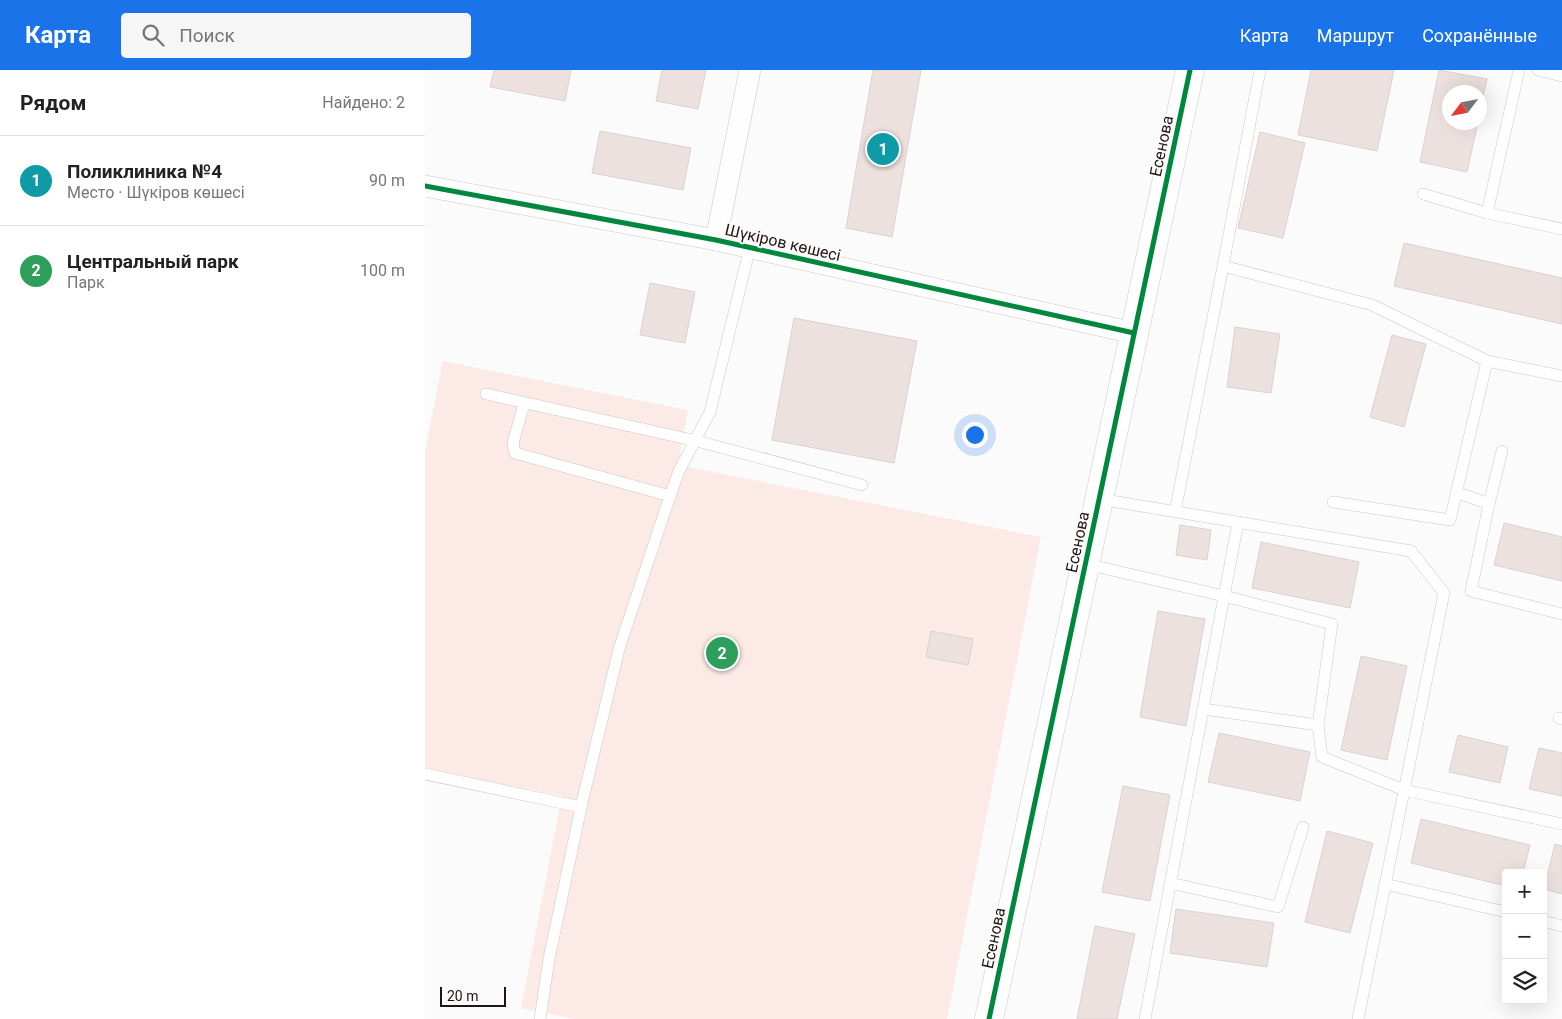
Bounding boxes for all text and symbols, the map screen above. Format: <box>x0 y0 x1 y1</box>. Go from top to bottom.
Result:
search box <box>121 13 471 58</box>
text: Карта <box>25 21 91 49</box>
icon: search <box>139 21 167 49</box>
text: Поиск <box>179 24 235 47</box>
text: Карта <box>1240 25 1289 46</box>
text: Маршрут <box>1317 25 1394 46</box>
text: Сохранённые <box>1422 25 1537 46</box>
north arrow <box>1442 85 1487 130</box>
text: Рядом <box>20 91 86 115</box>
text: Найдено: 2 <box>322 93 405 112</box>
street label: Есенова <box>1146 114 1177 178</box>
pin: 1 <box>867 130 899 168</box>
text: Поликлиника №4 <box>67 160 222 183</box>
text: 1 <box>31 171 41 190</box>
text: 90 m <box>369 171 405 190</box>
text: Место · Шүкіров көшесі <box>67 183 245 202</box>
street label: Шүкіров көшесі <box>723 220 843 265</box>
text: Центральный парк <box>67 250 239 273</box>
text: 2 <box>31 261 41 280</box>
text: 100 m <box>360 261 405 280</box>
text: Парк <box>67 273 105 292</box>
your location <box>962 422 988 448</box>
street label: Есенова <box>1062 510 1093 574</box>
pin: 2 <box>706 634 738 672</box>
map controls <box>1502 869 1547 1004</box>
button: + <box>1502 869 1547 914</box>
street label: Есенова <box>978 906 1009 970</box>
button: − <box>1502 914 1547 959</box>
button: layers <box>1502 959 1547 1004</box>
scale bar <box>440 984 506 1007</box>
text: 20 m <box>447 988 479 1004</box>

